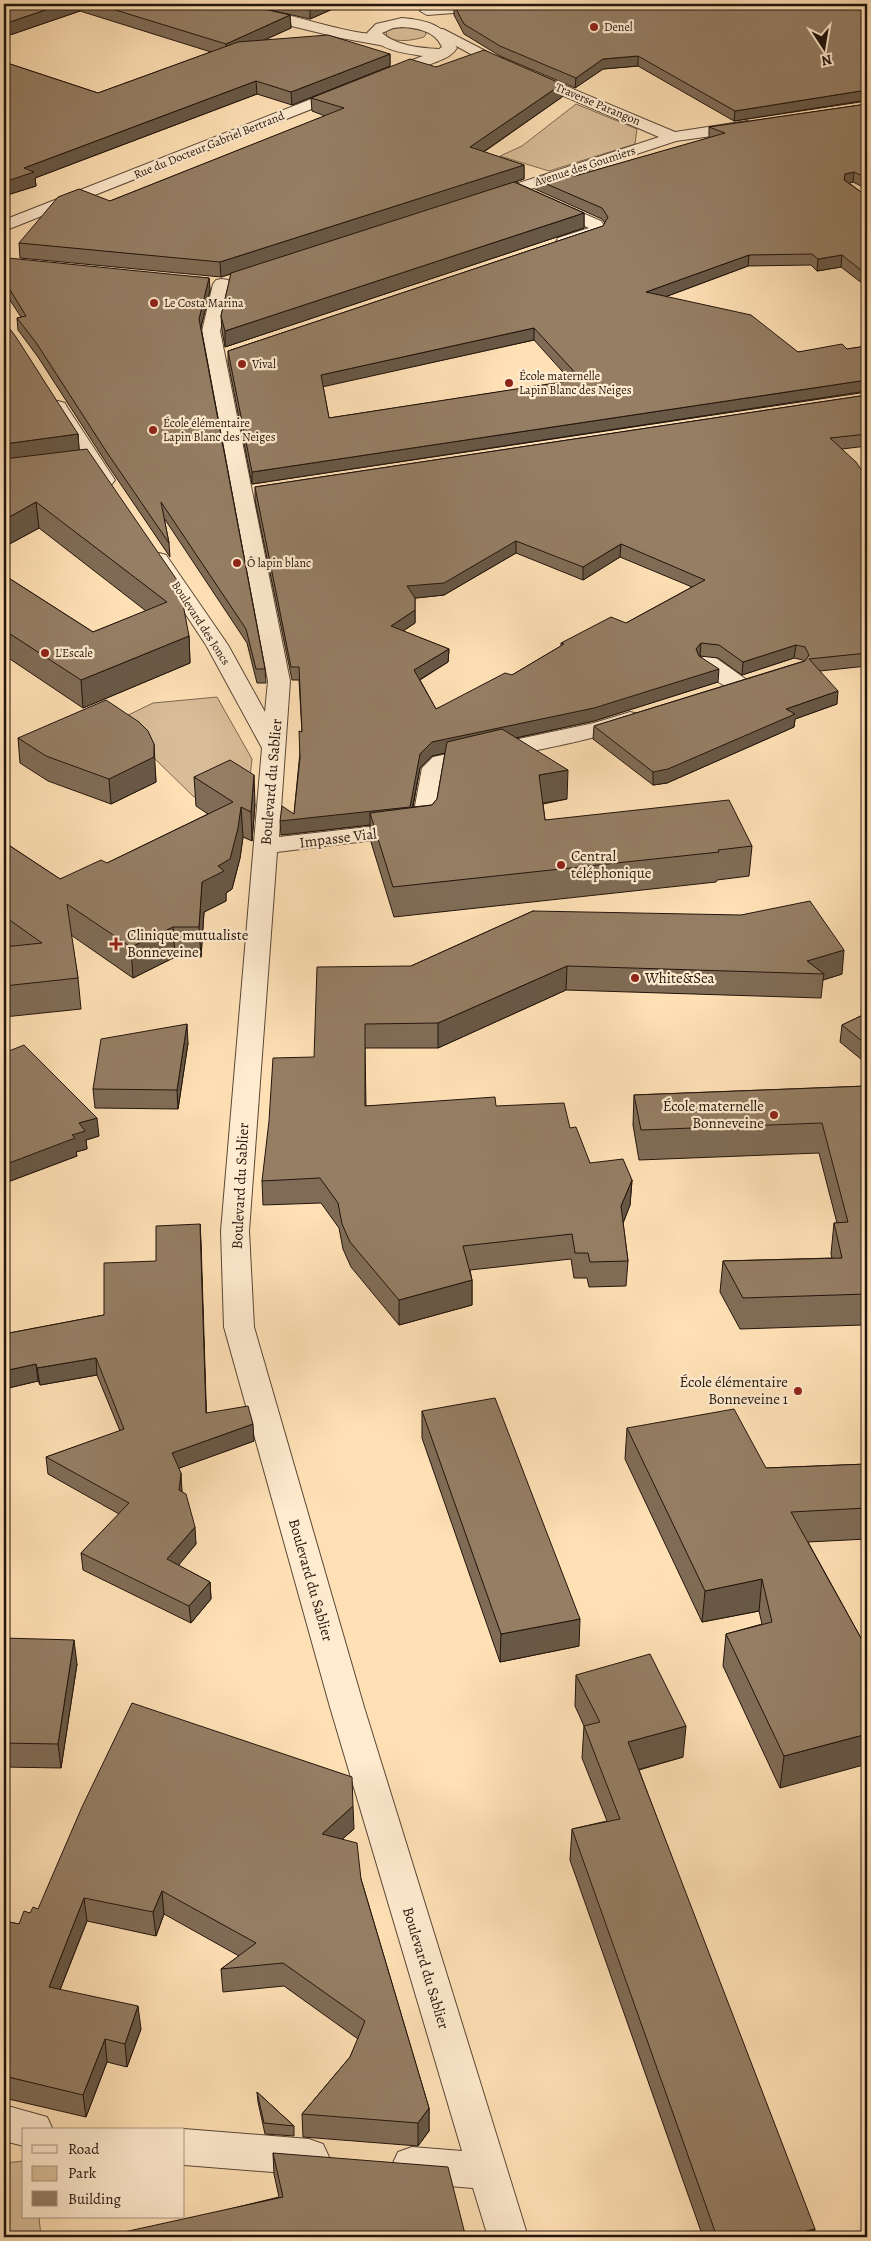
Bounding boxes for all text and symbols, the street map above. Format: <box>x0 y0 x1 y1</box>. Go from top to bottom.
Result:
place label: Denel <box>604 19 633 35</box>
marker: Denel <box>588 21 600 33</box>
north arrow <box>798 22 848 72</box>
text: N <box>820 50 834 71</box>
street label: Traverse Parangon <box>553 79 643 129</box>
street label: Rue du Docteur Gabriel Bertrand <box>131 107 287 183</box>
street label: Avenue des Goumiers <box>531 142 638 190</box>
place label: Le Costa Marina <box>164 295 244 311</box>
marker: Le Costa Marina <box>148 297 160 309</box>
place label: Vival <box>251 356 276 372</box>
marker: Vival <box>236 358 248 370</box>
place label: École maternelle Lapin Blanc des Neiges <box>519 368 632 398</box>
marker: École maternelle Lapin Blanc des Neiges <box>503 377 515 389</box>
place label: École élémentaire Lapin Blanc des Neiges <box>163 415 276 445</box>
marker: École élémentaire Lapin Blanc des Neiges <box>147 424 159 436</box>
place label: Ô lapin blanc <box>247 555 311 571</box>
marker: Ô lapin blanc <box>231 557 243 569</box>
street label: Boulevard des Joncs <box>168 578 234 668</box>
place label: L'Escale <box>55 645 93 661</box>
marker: L'Escale <box>39 647 51 659</box>
street label: Boulevard du Sablier <box>256 718 286 846</box>
street label: Impasse Vial <box>298 823 378 853</box>
place label: Central téléphonique <box>571 846 652 883</box>
marker: Central téléphonique <box>555 859 567 871</box>
place label: Clinique mutualiste Bonneveine <box>127 925 249 962</box>
marker: Clinique mutualiste Bonneveine <box>109 937 123 951</box>
place label: White&Sea <box>644 968 715 988</box>
marker: White&Sea <box>629 972 641 984</box>
place label: École maternelle Bonneveine <box>663 1096 764 1133</box>
marker: École maternelle Bonneveine <box>768 1109 780 1121</box>
street label: Boulevard du Sablier <box>227 1122 253 1250</box>
place label: École élémentaire Bonneveine 1 <box>680 1372 788 1409</box>
marker: École élémentaire Bonneveine 1 <box>792 1385 804 1397</box>
street label: Boulevard du Sablier <box>284 1516 338 1644</box>
street label: Boulevard du Sablier <box>398 1905 454 2032</box>
legend <box>22 2128 185 2218</box>
text: Road <box>68 2139 100 2159</box>
text: Park <box>68 2163 97 2183</box>
text: Building <box>68 2189 121 2209</box>

